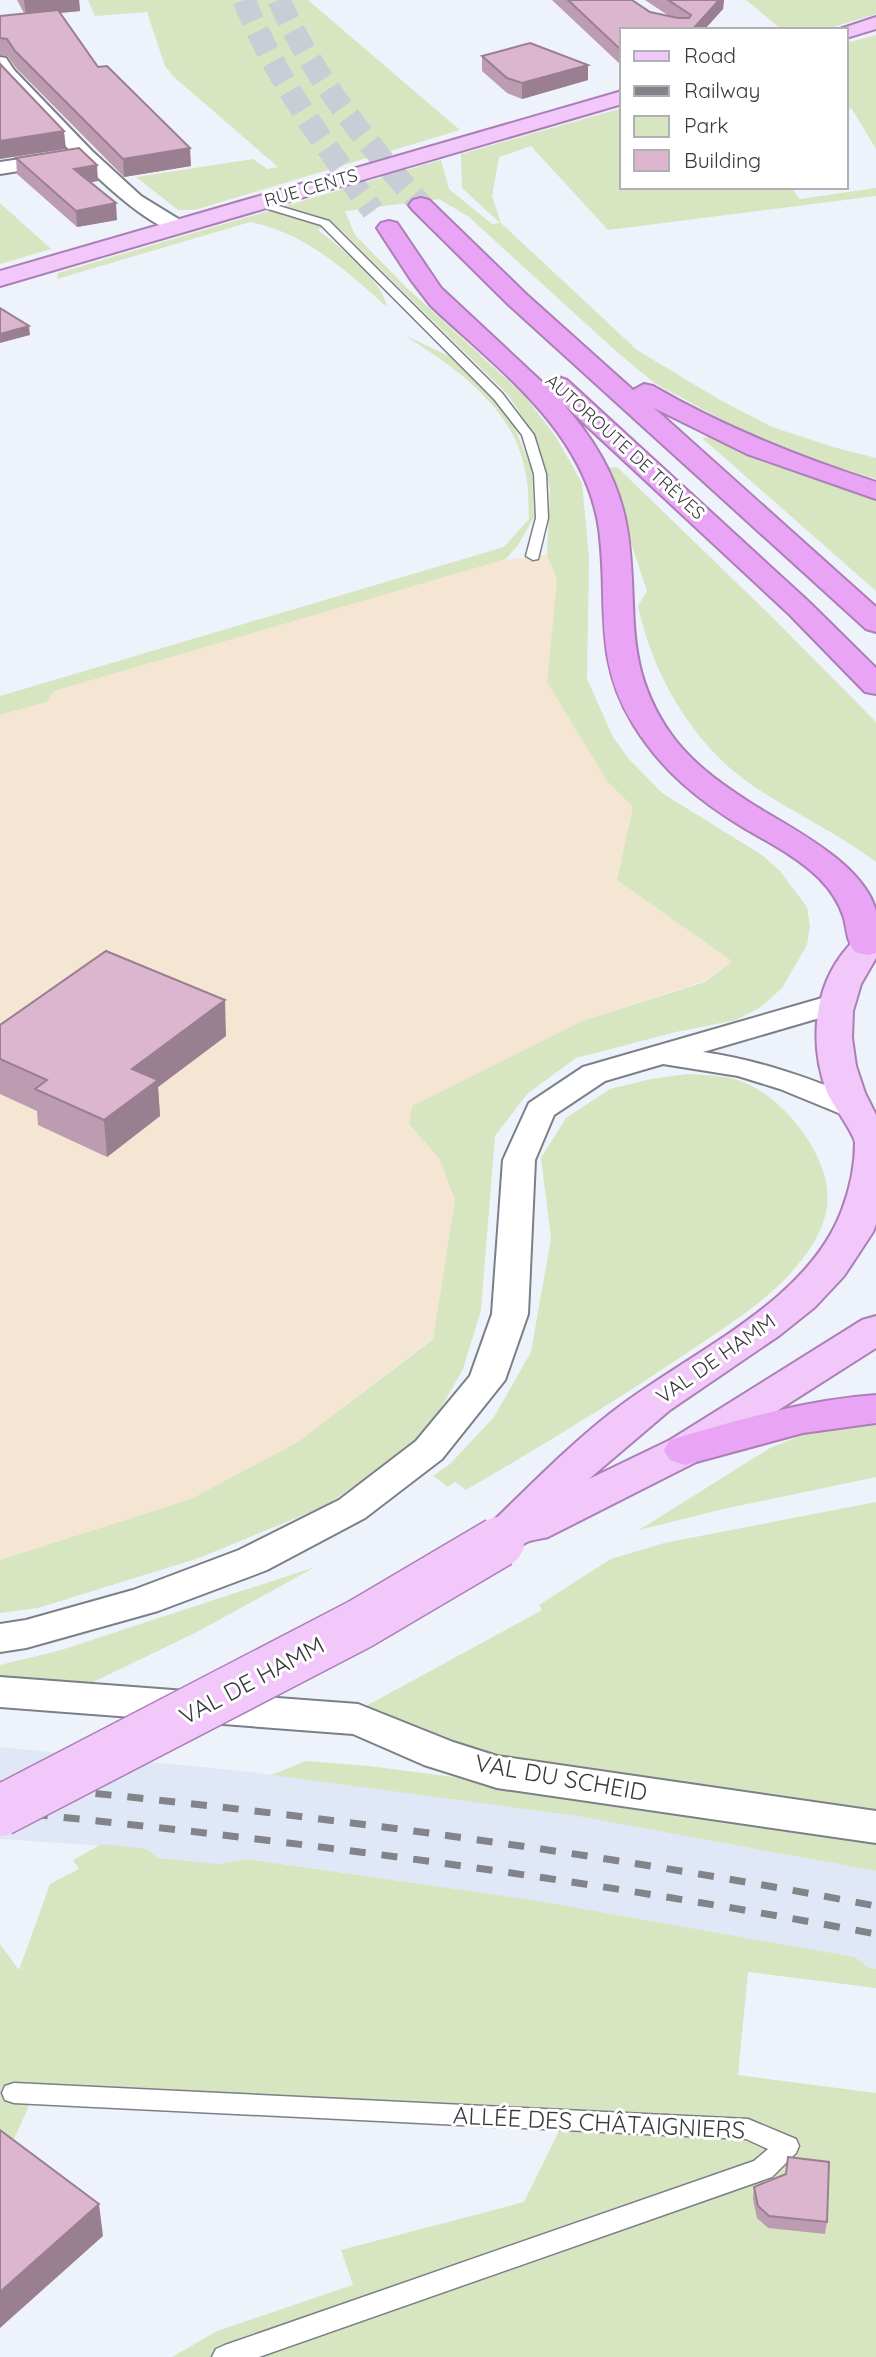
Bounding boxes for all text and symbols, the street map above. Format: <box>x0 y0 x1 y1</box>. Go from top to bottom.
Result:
legend <box>620 28 848 189</box>
text: Road <box>684 42 736 68</box>
text: Railway <box>684 77 760 103</box>
text: Park <box>684 112 728 138</box>
text: Building <box>684 147 761 173</box>
street label: RUE CENTS <box>262 163 360 212</box>
street label: AUTOROUTE DE TRÈVES <box>541 369 710 524</box>
street label: VAL DE HAMM <box>651 1307 780 1409</box>
street label: VAL DE HAMM <box>174 1629 329 1731</box>
street label: VAL DU SCHEID <box>473 1747 650 1807</box>
street label: ALLÉE DES CHÂTAIGNIERS <box>452 2099 746 2145</box>

